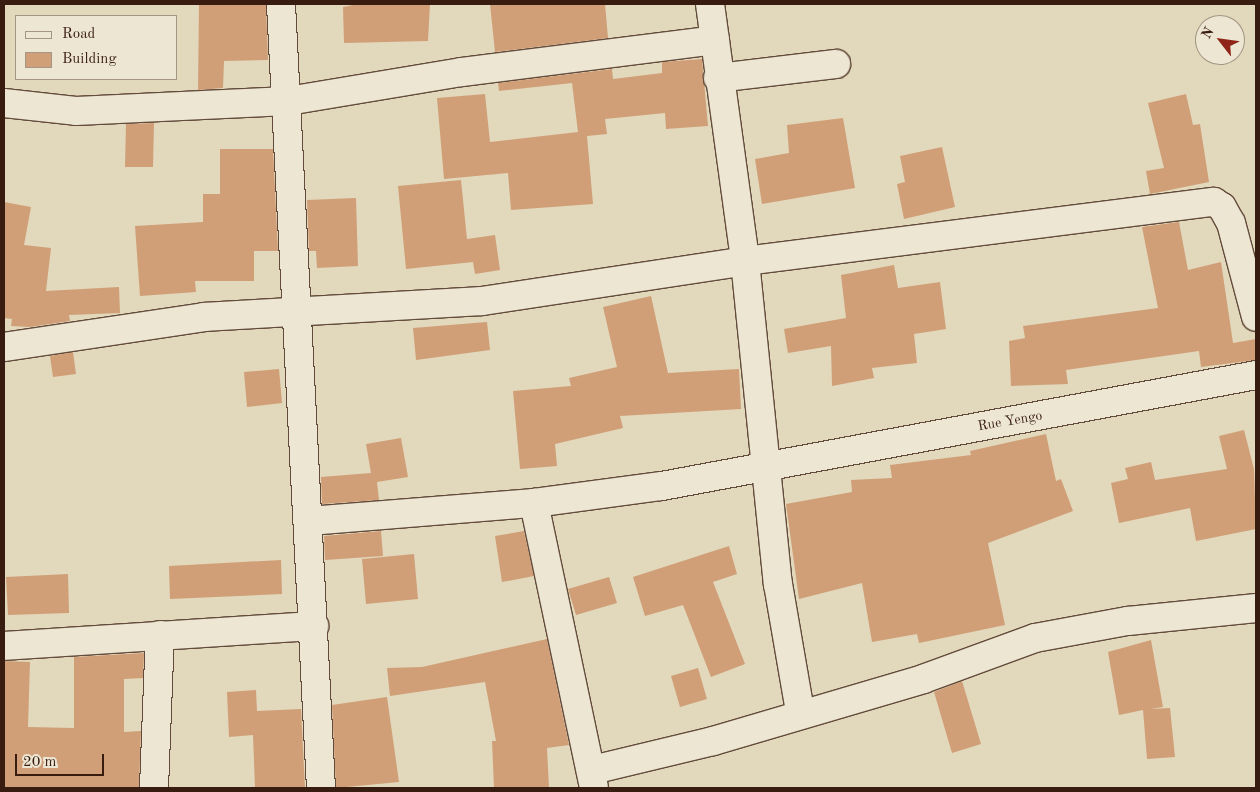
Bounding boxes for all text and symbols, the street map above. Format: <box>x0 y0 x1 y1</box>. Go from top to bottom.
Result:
legend <box>15 15 178 80</box>
north arrow <box>1195 15 1245 65</box>
text: N <box>1199 25 1217 41</box>
text: Road <box>62 27 95 42</box>
text: Building <box>62 52 117 67</box>
street label: Rue Yengo <box>976 407 1044 435</box>
scale bar <box>18 744 106 776</box>
text: 20 m <box>23 755 57 770</box>

